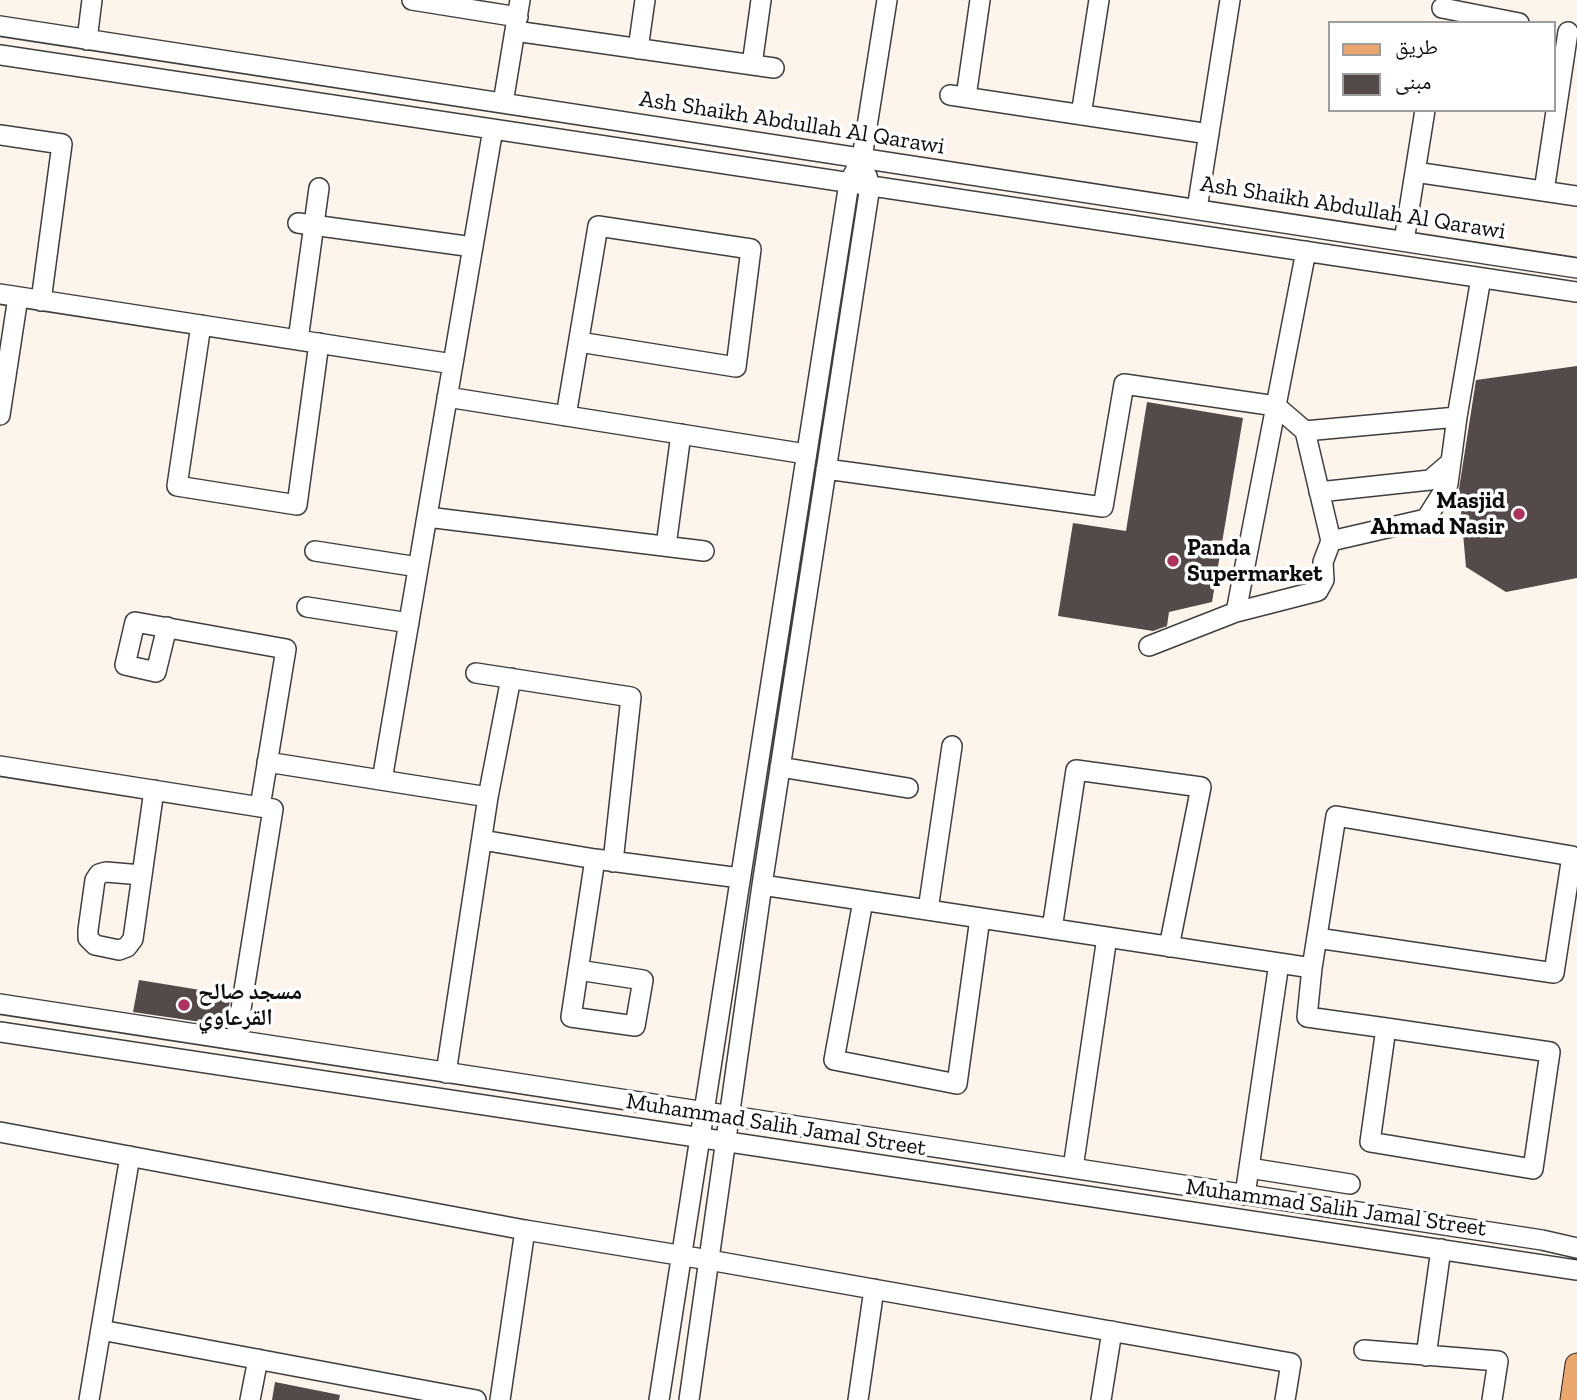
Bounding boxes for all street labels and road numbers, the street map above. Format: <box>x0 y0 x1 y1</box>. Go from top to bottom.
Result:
street label: Ash Shaikh Abdullah Al Qarawi <box>637 85 947 161</box>
street label: Ash Shaikh Abdullah Al Qarawi <box>1198 170 1508 246</box>
street label: Muhammad Salih Jamal Street <box>624 1088 928 1162</box>
street label: Muhammad Salih Jamal Street <box>1184 1173 1488 1243</box>

